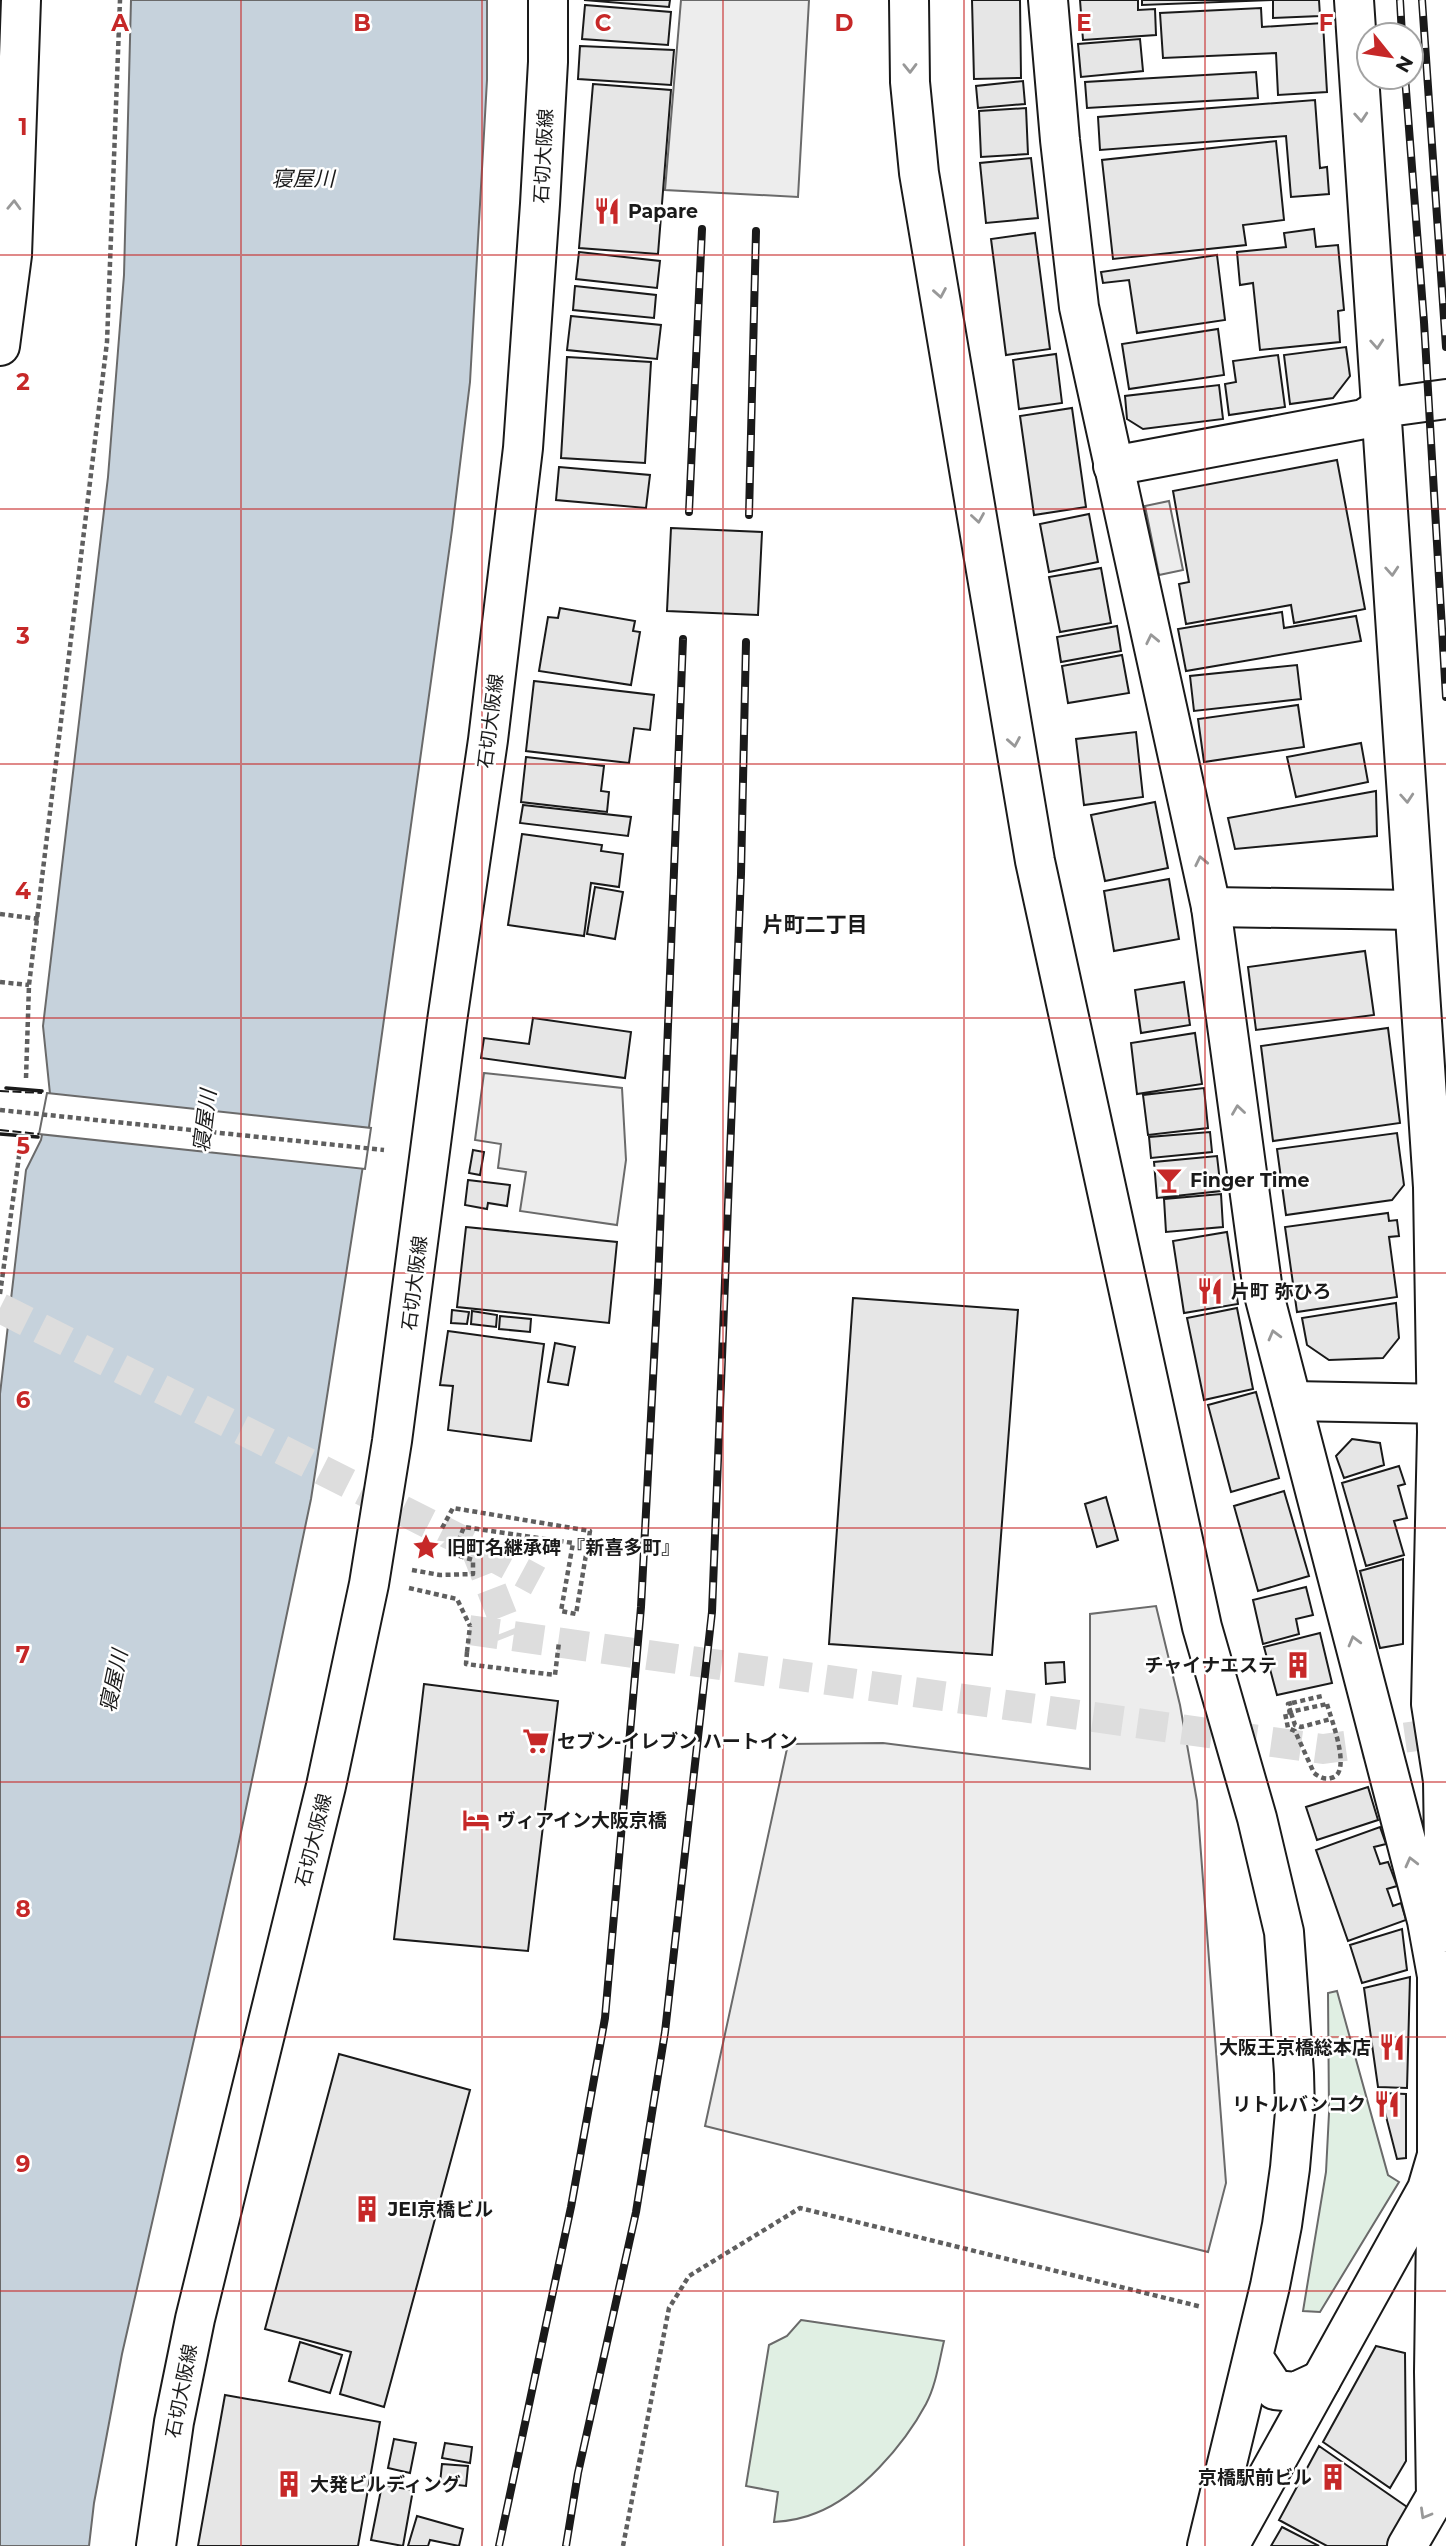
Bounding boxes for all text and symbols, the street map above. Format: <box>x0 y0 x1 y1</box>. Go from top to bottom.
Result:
text: A <box>110 9 129 37</box>
text: B <box>353 9 371 37</box>
text: C <box>595 9 612 37</box>
text: D <box>835 9 854 37</box>
text: E <box>1076 9 1092 37</box>
text: F <box>1319 9 1334 37</box>
north arrow <box>1355 21 1425 91</box>
text: N <box>1390 52 1418 77</box>
one-way arrow <box>902 63 918 74</box>
street label: 石切大阪線 <box>530 108 557 204</box>
one-way arrow <box>1353 112 1368 123</box>
text: 1 <box>18 113 28 141</box>
water label: 寝屋川 <box>272 166 336 191</box>
restaurant icon: Papare <box>592 196 622 226</box>
one-way arrow <box>6 200 21 211</box>
place label: Papare <box>628 200 698 223</box>
one-way arrow <box>932 288 947 299</box>
one-way arrow <box>1369 339 1384 350</box>
text: 2 <box>16 368 30 396</box>
one-way arrow <box>970 512 985 524</box>
one-way arrow <box>1384 566 1399 577</box>
text: 3 <box>15 622 30 650</box>
one-way arrow <box>1145 633 1160 645</box>
street label: 石切大阪線 <box>473 673 508 770</box>
one-way arrow <box>1006 736 1021 748</box>
one-way arrow <box>1399 793 1414 804</box>
one-way arrow <box>1194 855 1209 867</box>
text: 4 <box>15 877 31 905</box>
district label: 片町二丁目 <box>763 912 868 937</box>
water label: 寝屋川 <box>188 1086 221 1154</box>
one-way arrow <box>1231 1105 1246 1116</box>
text: 5 <box>16 1132 30 1160</box>
bar icon: Finger Time <box>1154 1165 1184 1195</box>
place label: Finger Time <box>1190 1169 1309 1192</box>
street label: 石切大阪線 <box>397 1235 432 1332</box>
restaurant icon: 片町 弥ひろ <box>1195 1276 1225 1306</box>
place label: 片町 弥ひろ <box>1231 1280 1331 1303</box>
one-way arrow <box>1268 1329 1282 1341</box>
text: 6 <box>16 1386 31 1414</box>
place icon: 旧町名継承碑 『新喜多町』 <box>411 1532 441 1562</box>
place label: 旧町名継承碑 『新喜多町』 <box>447 1536 680 1559</box>
one-way arrow <box>1348 1636 1362 1648</box>
text: 7 <box>16 1641 30 1669</box>
water label: 寝屋川 <box>95 1646 133 1714</box>
building icon: チャイナエステ <box>1283 1650 1313 1680</box>
place label: チャイナエステ <box>1145 1654 1277 1677</box>
supermarket icon: セブン-イレブン ハートイン <box>521 1726 551 1756</box>
place label: セブン-イレブン ハートイン <box>557 1730 798 1753</box>
street label: 石切大阪線 <box>291 1791 336 1889</box>
hotel icon: ヴィアイン大阪京橋 <box>461 1805 491 1835</box>
place label: ヴィアイン大阪京橋 <box>497 1809 667 1832</box>
one-way arrow <box>1405 1856 1419 1868</box>
text: 8 <box>15 1895 31 1923</box>
restaurant icon: 大阪王京橋総本店 <box>1377 2032 1407 2062</box>
place label: 大阪王京橋総本店 <box>1219 2036 1371 2059</box>
restaurant icon: リトルバンコク <box>1372 2089 1402 2119</box>
place label: リトルバンコク <box>1232 2093 1366 2116</box>
text: 9 <box>16 2150 30 2178</box>
building icon: JEI京橋ビル <box>352 2194 382 2224</box>
place label: JEI京橋ビル <box>387 2198 493 2221</box>
street label: 石切大阪線 <box>161 2342 202 2440</box>
building icon: 京橋駅前ビル <box>1318 2462 1348 2492</box>
place label: 京橋駅前ビル <box>1198 2466 1312 2489</box>
building icon: 大発ビルディング <box>274 2469 304 2499</box>
place label: 大発ビルディング <box>310 2473 461 2496</box>
one-way arrow <box>1421 2507 1434 2520</box>

